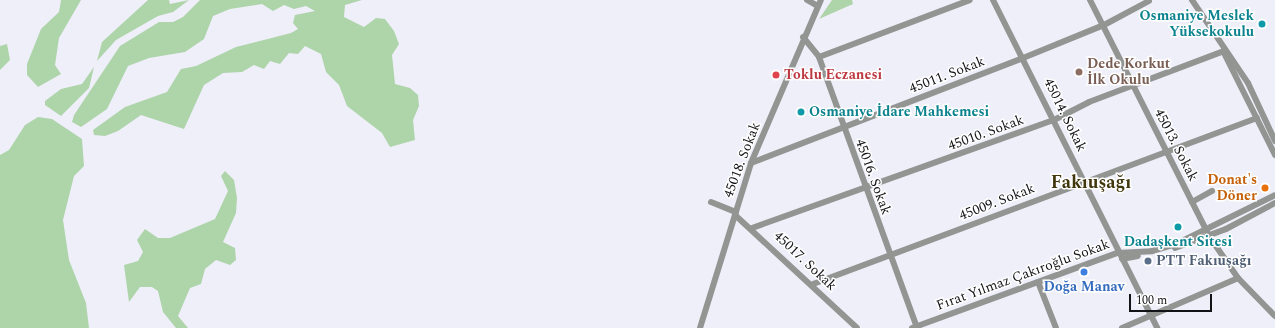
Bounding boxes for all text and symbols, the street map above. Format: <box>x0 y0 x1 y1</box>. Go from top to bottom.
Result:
place label: Osmaniye Meslek Yüksekokulu <box>1140 8 1254 40</box>
marker: Osmaniye Meslek Yüksekokulu <box>1257 19 1267 29</box>
street label: 45011. Sokak <box>907 53 987 97</box>
place label: Dede Korkut İlk Okulu <box>1087 56 1170 88</box>
place label: Toklu Eczanesi <box>784 67 882 83</box>
marker: Dede Korkut İlk Okulu <box>1074 67 1084 77</box>
marker: Toklu Eczanesi <box>771 70 781 80</box>
street label: 45014. Sokak <box>1040 76 1090 154</box>
place label: Osmaniye İdare Mahkemesi <box>809 104 989 120</box>
street label: 45013. Sokak <box>1150 106 1202 184</box>
marker: Osmaniye İdare Mahkemesi <box>796 107 806 117</box>
street label: 45010. Sokak <box>946 112 1026 154</box>
street label: 45018. Sokak <box>720 120 764 200</box>
street label: 45016. Sokak <box>852 137 894 217</box>
district label: Fakıuşağı <box>1051 172 1131 194</box>
place label: Donat's Döner <box>1207 172 1257 204</box>
street label: 45009. Sokak <box>957 180 1037 224</box>
marker: Donat's Döner <box>1260 183 1270 193</box>
marker: Dadaşkent Sitesi <box>1173 222 1183 232</box>
street label: 45017. Sokak <box>770 228 840 294</box>
place label: Dadaşkent Sitesi <box>1124 234 1232 250</box>
street label: Fırat Yılmaz Çakıroğlu Sokak <box>934 236 1112 314</box>
place label: PTT Fakıuşağı <box>1156 253 1251 269</box>
marker: PTT Fakıuşağı <box>1143 256 1153 266</box>
marker: Doğa Manav <box>1079 267 1089 277</box>
place label: Doğa Manav <box>1044 279 1124 295</box>
scale bar <box>1131 286 1214 312</box>
text: 100 m <box>1136 291 1167 310</box>

